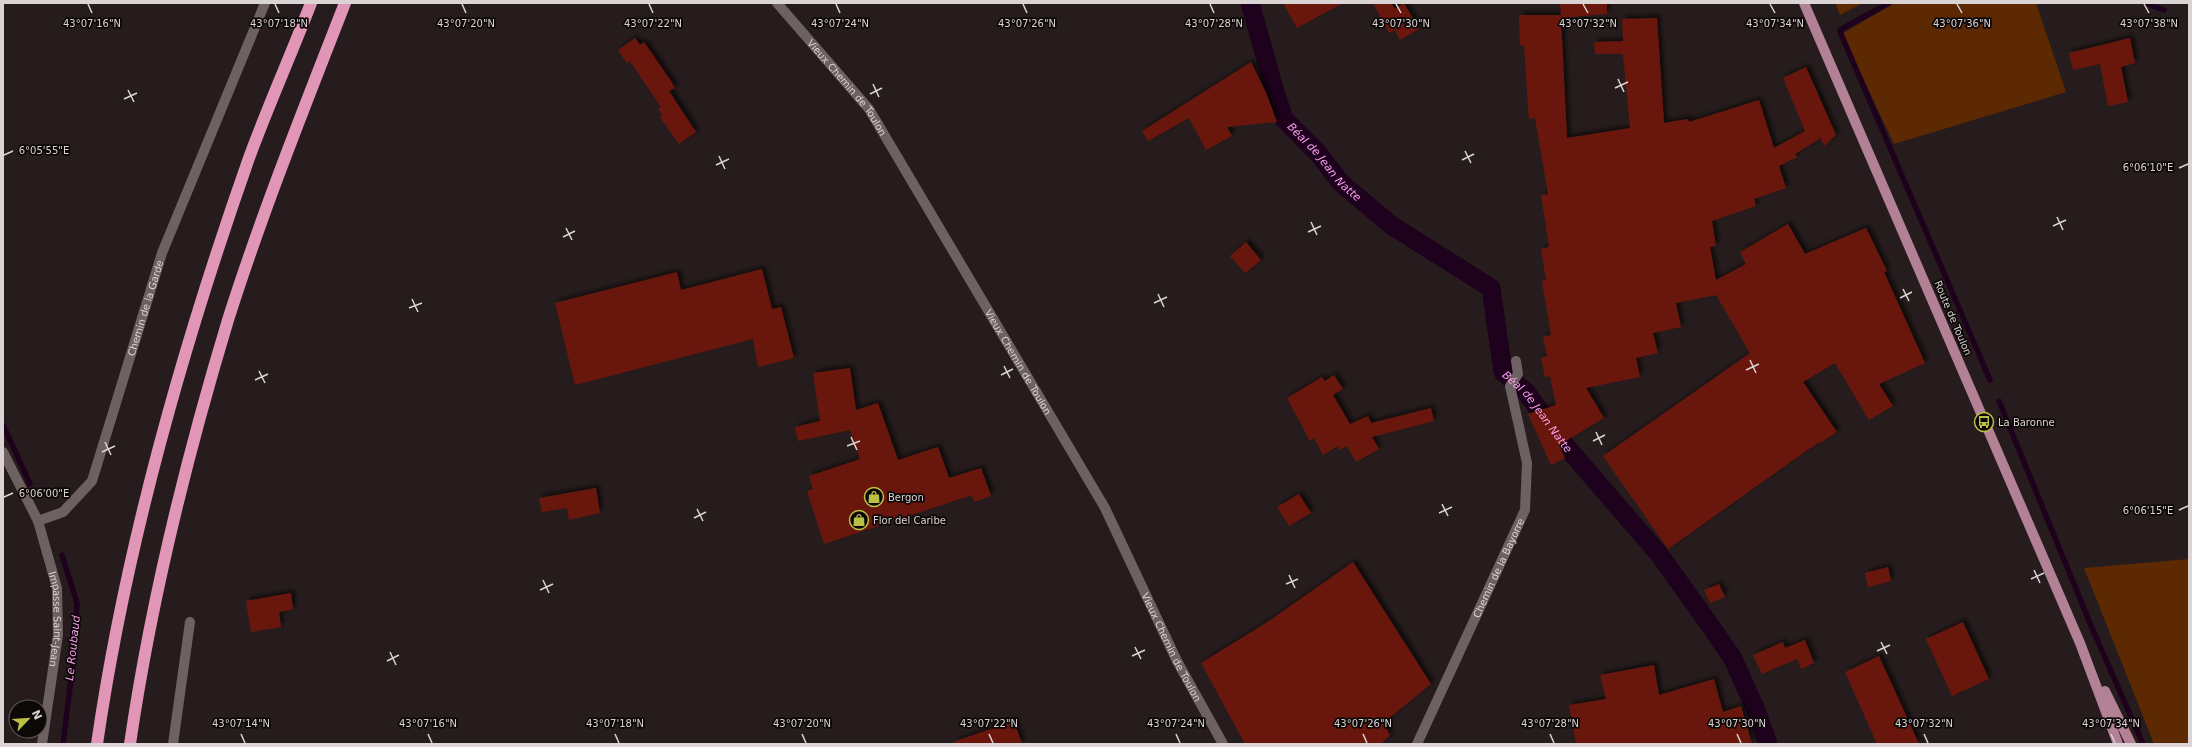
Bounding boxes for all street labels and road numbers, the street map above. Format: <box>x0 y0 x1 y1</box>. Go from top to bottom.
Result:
street label: Vieux Chemin de Toulon <box>805 37 889 137</box>
street label: Chemin de la Garde <box>125 259 165 357</box>
street label: Route de Toulon <box>1932 279 1974 357</box>
street label: Vieux Chemin de Toulon <box>983 307 1054 416</box>
street label: Chemin de la Bayorre <box>1471 516 1526 619</box>
street label: Impasse Saint-Jean <box>47 570 64 668</box>
street label: Vieux Chemin de Toulon <box>1140 591 1204 703</box>

